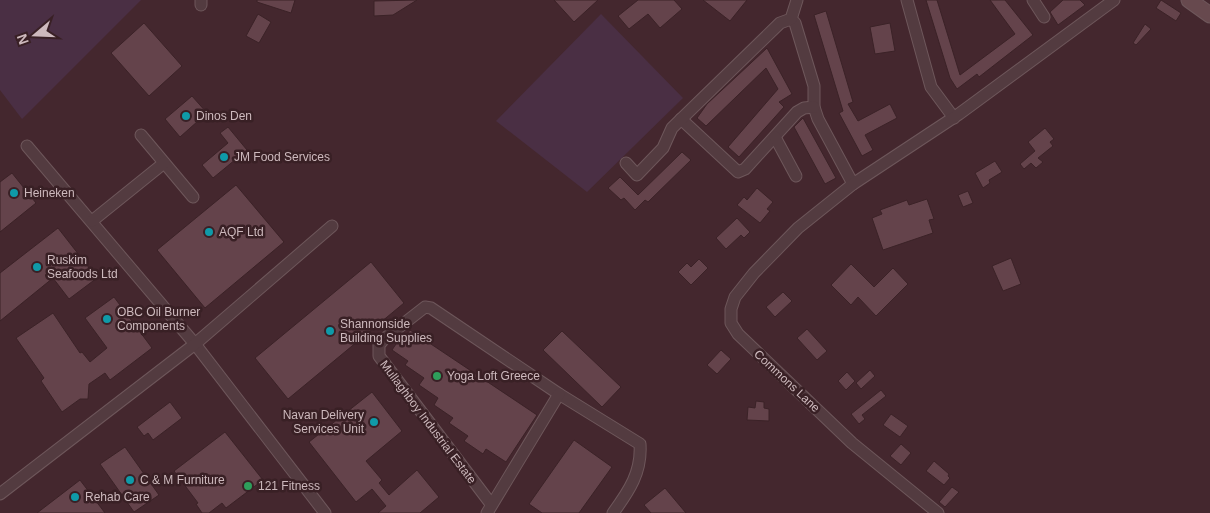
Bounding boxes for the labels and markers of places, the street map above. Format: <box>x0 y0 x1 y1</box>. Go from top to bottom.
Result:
place label: Dinos Den <box>196 109 252 123</box>
marker: Dinos Den <box>180 110 192 122</box>
place label: JM Food Services <box>234 150 330 164</box>
marker: JM Food Services <box>218 151 230 163</box>
place label: Heineken <box>24 186 75 200</box>
marker: Heineken <box>8 187 20 199</box>
place label: AQF Ltd <box>219 225 264 239</box>
marker: AQF Ltd <box>203 226 215 238</box>
place label: Ruskim Seafoods Ltd <box>47 253 118 281</box>
marker: Ruskim Seafoods Ltd <box>31 261 43 273</box>
place label: OBC Oil Burner Components <box>117 305 200 333</box>
marker: OBC Oil Burner Components <box>101 313 113 325</box>
place label: Shannonside Building Supplies <box>340 317 432 345</box>
marker: Shannonside Building Supplies <box>324 325 336 337</box>
place label: Yoga Loft Greece <box>447 369 540 383</box>
marker: Yoga Loft Greece <box>431 370 443 382</box>
place label: Navan Delivery Services Unit <box>283 408 365 436</box>
marker: Navan Delivery Services Unit <box>368 416 380 428</box>
place label: C & M Furniture <box>140 473 225 487</box>
marker: C & M Furniture <box>124 474 136 486</box>
place label: 121 Fitness <box>258 479 320 493</box>
marker: 121 Fitness <box>242 480 254 492</box>
place label: Rehab Care <box>85 490 150 504</box>
marker: Rehab Care <box>69 491 81 503</box>

